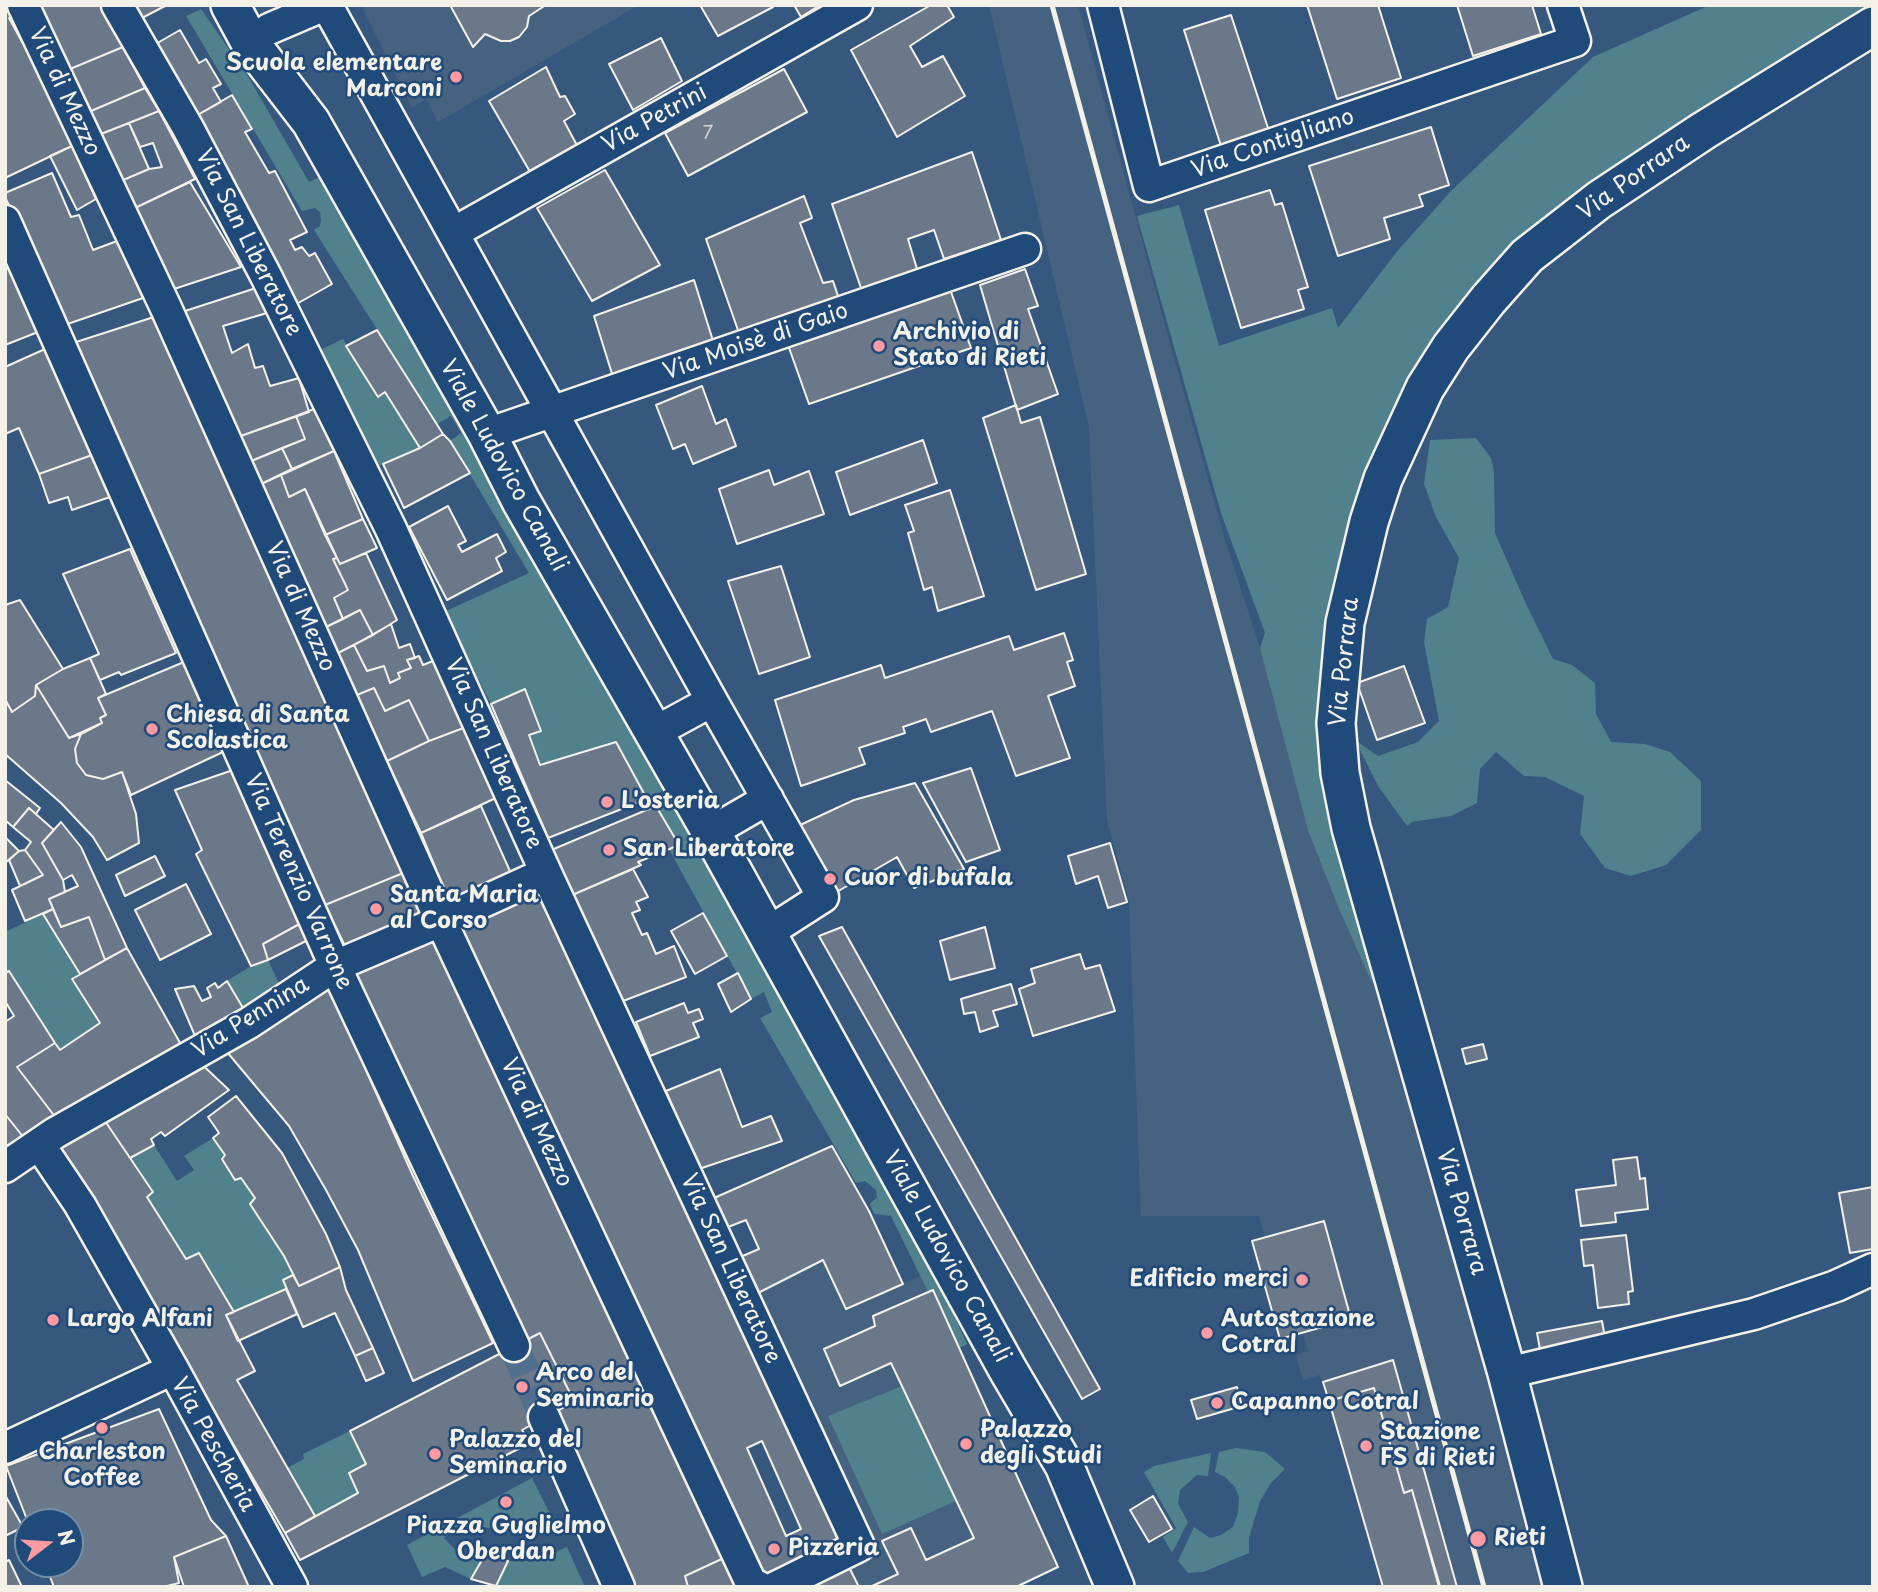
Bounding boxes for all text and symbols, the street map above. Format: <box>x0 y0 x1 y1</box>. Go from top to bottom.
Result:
street label: Via di Mezzo <box>22 23 106 161</box>
place label: Scuola elementare Marconi <box>226 50 442 104</box>
marker: Scuola elementare Marconi <box>448 69 464 85</box>
street label: Via Petrini <box>598 79 712 159</box>
street label: Via Contigliano <box>1188 103 1358 185</box>
house number: 7 <box>703 123 713 145</box>
street label: Via Porrara <box>1573 129 1695 227</box>
street label: Via San Liberatore <box>189 145 307 341</box>
street label: Via Moisè di Gaio <box>660 297 852 387</box>
place label: Archivio di Stato di Rieti <box>893 319 1046 373</box>
marker: Archivio di Stato di Rieti <box>871 338 887 354</box>
street label: Viale Ludovico Canali <box>433 355 573 577</box>
street label: Via di Mezzo <box>259 538 341 676</box>
street label: Via Porrara <box>1324 596 1366 728</box>
street label: Via San Liberatore <box>438 654 548 854</box>
place label: Chiesa di Santa Scolastica <box>166 702 350 756</box>
marker: Chiesa di Santa Scolastica <box>144 721 160 737</box>
street label: Via Terenzio Varrone <box>238 770 358 994</box>
place label: L'osteria <box>621 788 720 816</box>
marker: L'osteria <box>599 794 615 810</box>
place label: San Liberatore <box>623 836 795 864</box>
marker: San Liberatore <box>601 842 617 858</box>
place label: Cuor di bufala <box>844 865 1013 893</box>
marker: Cuor di bufala <box>822 871 838 887</box>
place label: Santa Maria al Corso <box>390 882 539 936</box>
marker: Santa Maria al Corso <box>368 901 384 917</box>
street label: Via Pennina <box>188 971 314 1065</box>
street label: Via di Mezzo <box>494 1054 578 1192</box>
street label: Viale Ludovico Canali <box>876 1146 1016 1368</box>
street label: Via Porrara <box>1430 1146 1492 1278</box>
street label: Via San Liberatore <box>674 1170 786 1368</box>
place label: Edificio merci <box>1129 1266 1288 1294</box>
marker: Edificio merci <box>1294 1272 1310 1288</box>
place label: Largo Alfani <box>67 1306 213 1334</box>
place label: Autostazione Cotral <box>1221 1306 1375 1360</box>
marker: Largo Alfani <box>45 1312 61 1328</box>
marker: Autostazione Cotral <box>1199 1325 1215 1341</box>
place label: Arco del Seminario <box>536 1360 654 1414</box>
street label: Via Pescheria <box>165 1373 261 1517</box>
marker: Arco del Seminario <box>514 1379 530 1395</box>
place label: Capanno Cotral <box>1231 1389 1419 1417</box>
marker: Capanno Cotral <box>1209 1395 1225 1411</box>
place label: Palazzo degli Studi <box>980 1417 1102 1471</box>
place label: Stazione FS di Rieti <box>1380 1419 1495 1473</box>
marker: Charleston Coffee <box>94 1420 110 1436</box>
place label: Palazzo del Seminario <box>449 1427 581 1481</box>
marker: Palazzo degli Studi <box>958 1436 974 1452</box>
marker: Stazione FS di Rieti <box>1358 1438 1374 1454</box>
place label: Charleston Coffee <box>38 1439 166 1493</box>
marker: Palazzo del Seminario <box>427 1446 443 1462</box>
marker: Piazza Guglielmo Oberdan <box>498 1494 514 1510</box>
north arrow <box>14 1508 84 1578</box>
place label: Piazza Guglielmo Oberdan <box>406 1513 606 1567</box>
place label: Rieti <box>1494 1525 1546 1553</box>
text: N <box>52 1526 83 1549</box>
marker: Rieti <box>1468 1529 1488 1549</box>
place label: Pizzeria <box>788 1535 879 1563</box>
marker: Pizzeria <box>766 1541 782 1557</box>

